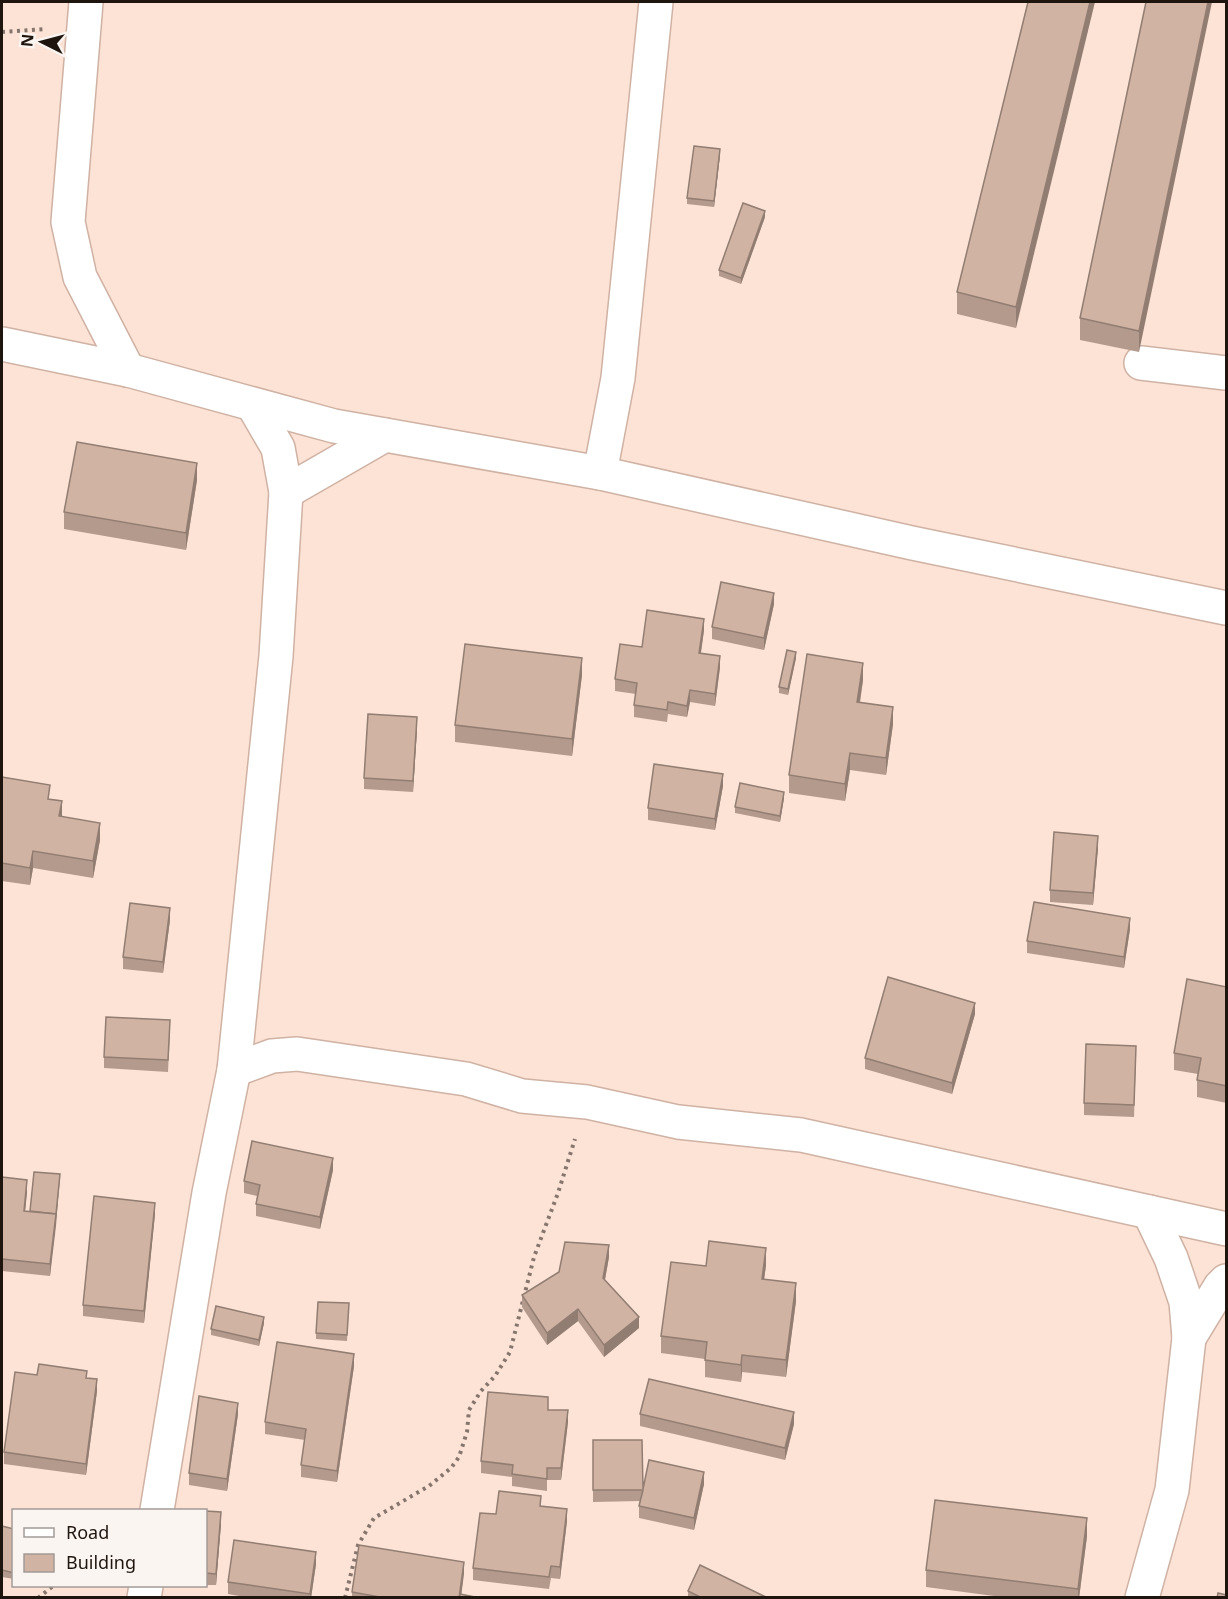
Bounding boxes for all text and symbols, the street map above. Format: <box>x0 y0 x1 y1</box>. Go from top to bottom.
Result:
north arrow <box>12 12 72 72</box>
text: N <box>15 33 39 48</box>
legend <box>12 1509 207 1587</box>
text: Road <box>66 1520 109 1544</box>
text: Building <box>66 1550 136 1574</box>

